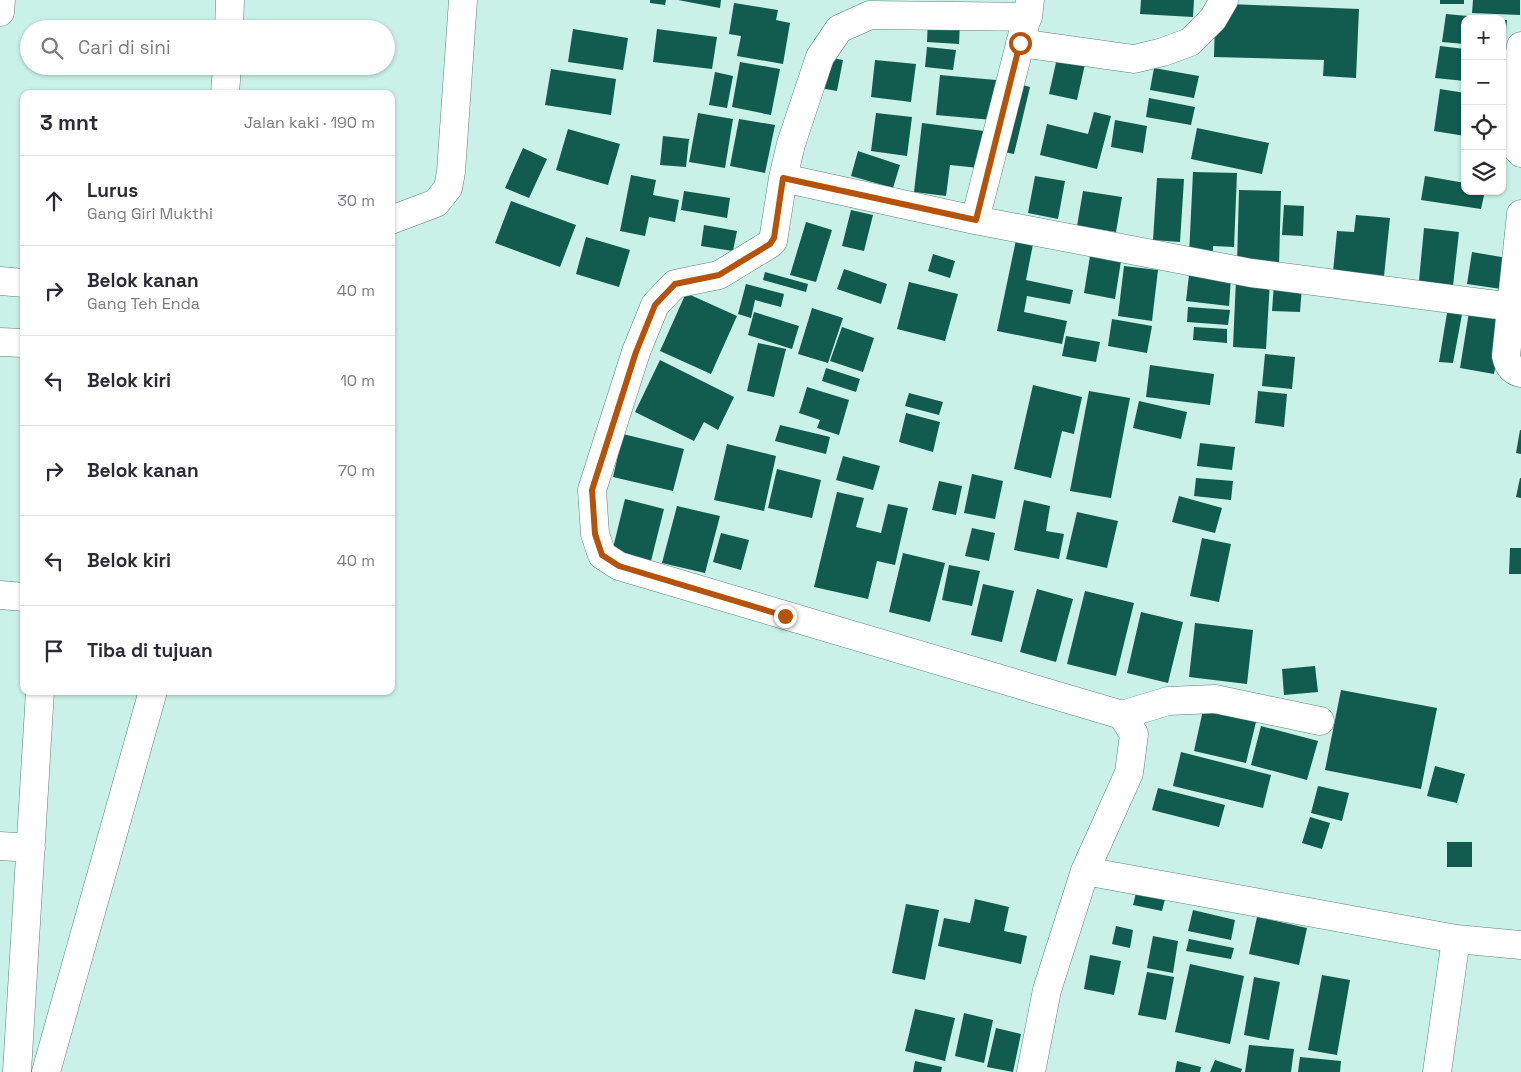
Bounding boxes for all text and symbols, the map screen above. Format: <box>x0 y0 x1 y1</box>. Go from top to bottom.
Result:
map controls <box>1461 15 1506 195</box>
button: + <box>1461 15 1506 60</box>
search box <box>20 20 395 75</box>
route start <box>1009 32 1032 55</box>
icon: search <box>38 34 66 62</box>
text: Cari di sini <box>78 35 171 60</box>
button: − <box>1461 60 1506 105</box>
button: locate <box>1461 105 1506 150</box>
text: 3 mnt <box>40 109 98 136</box>
text: Jalan kaki · 190 m <box>244 112 375 133</box>
button: layers <box>1461 150 1506 195</box>
text: Lurus <box>87 178 138 203</box>
icon: ahead <box>40 187 68 215</box>
text: 30 m <box>337 190 375 211</box>
text: Gang Giri Mukthi <box>87 203 213 224</box>
text: Belok kanan <box>87 268 199 293</box>
icon: right <box>40 277 68 305</box>
text: 40 m <box>337 280 375 301</box>
text: Gang Teh Enda <box>87 293 200 314</box>
icon: left <box>40 367 68 395</box>
text: Belok kiri <box>87 368 171 393</box>
text: 10 m <box>340 370 375 391</box>
icon: right <box>40 457 68 485</box>
text: Belok kanan <box>87 458 199 483</box>
text: 70 m <box>338 460 375 481</box>
icon: left <box>40 547 68 575</box>
text: Belok kiri <box>87 548 171 573</box>
text: 40 m <box>337 550 375 571</box>
route end <box>774 605 797 628</box>
icon: arrive <box>40 637 68 665</box>
text: Tiba di tujuan <box>87 638 213 663</box>

